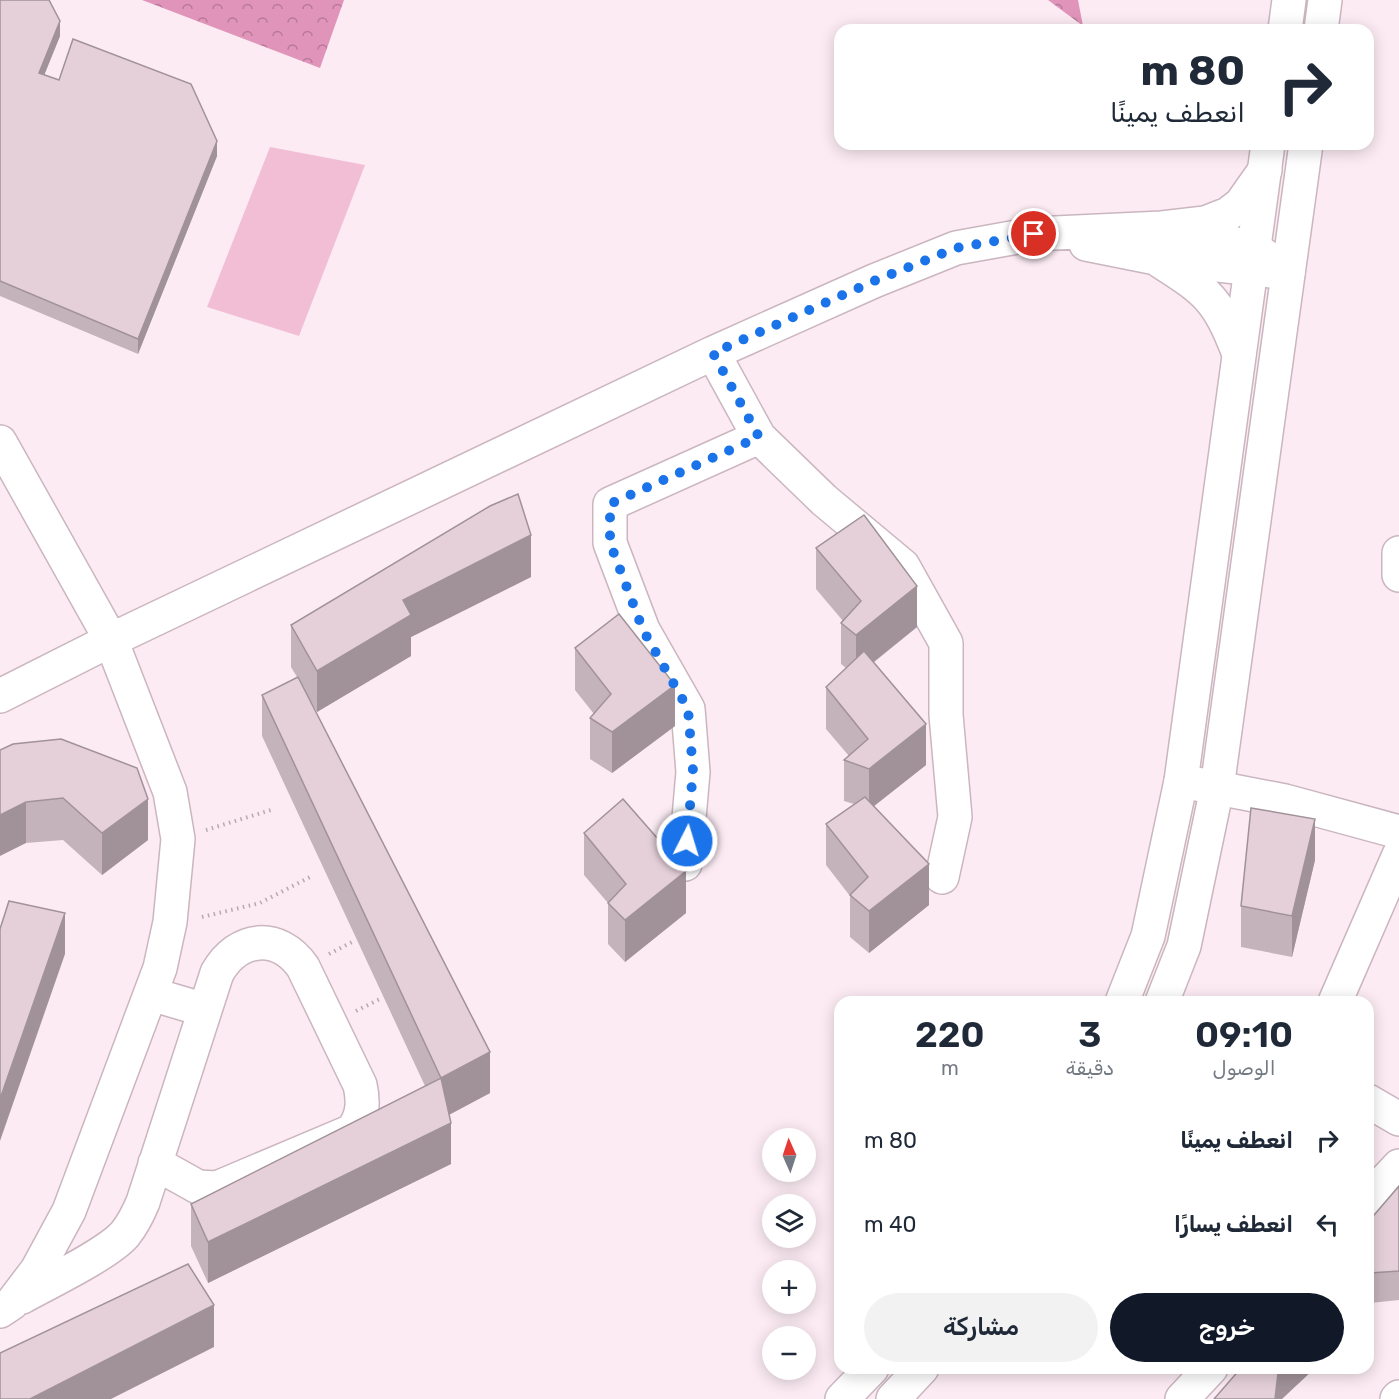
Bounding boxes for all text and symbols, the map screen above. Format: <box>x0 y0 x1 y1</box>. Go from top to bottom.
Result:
text: 80 m <box>1141 46 1245 96</box>
icon: right <box>1266 48 1344 126</box>
text: انعطف يمينًا <box>1110 97 1245 129</box>
pin <box>1008 208 1059 259</box>
icon: arrive <box>1017 217 1050 250</box>
position arrow <box>655 809 719 873</box>
text: 220 <box>915 1013 985 1056</box>
text: 3 <box>1078 1013 1101 1056</box>
text: 09:10 <box>1195 1013 1293 1056</box>
text: m <box>941 1056 959 1080</box>
text: دقيقة <box>1066 1056 1114 1080</box>
text: الوصول <box>1212 1056 1275 1080</box>
icon: right <box>1311 1124 1344 1157</box>
text: 80 m <box>864 1127 917 1154</box>
text: انعطف يمينًا <box>1180 1127 1293 1154</box>
north arrow <box>762 1128 816 1182</box>
map controls <box>762 1128 816 1380</box>
button: layers <box>762 1194 816 1248</box>
icon: left <box>1311 1208 1344 1241</box>
text: 40 m <box>864 1211 917 1238</box>
text: انعطف يسارًا <box>1174 1211 1293 1238</box>
button: + <box>762 1260 816 1314</box>
button: مشاركة <box>864 1293 1098 1362</box>
button: خروج <box>1110 1293 1344 1362</box>
button: − <box>762 1326 816 1380</box>

